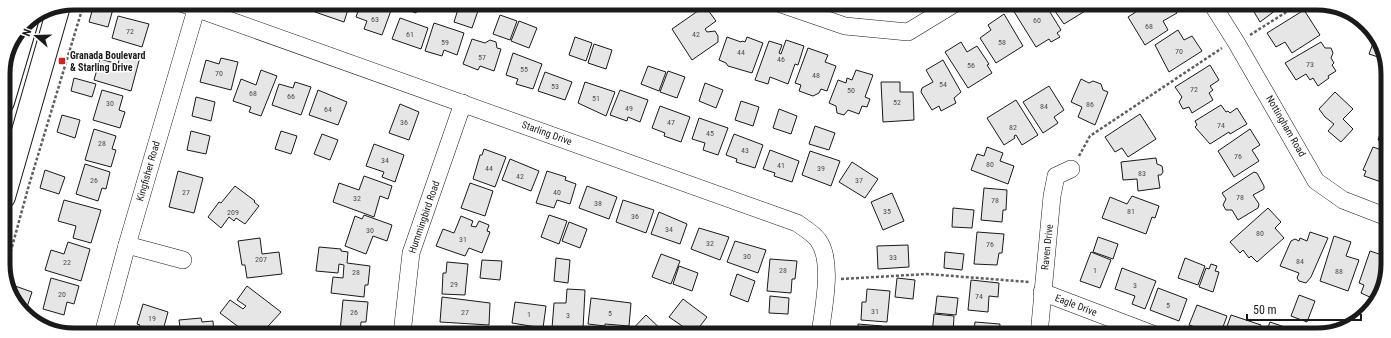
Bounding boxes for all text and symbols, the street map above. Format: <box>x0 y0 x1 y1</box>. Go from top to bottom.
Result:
house number: 63 <box>371 15 379 24</box>
north arrow <box>16 16 56 56</box>
house number: 60 <box>1033 16 1041 25</box>
house number: 68 <box>1145 22 1153 31</box>
text: N <box>20 27 34 38</box>
house number: 72 <box>126 27 134 36</box>
house number: 61 <box>406 30 414 39</box>
house number: 42 <box>692 30 700 39</box>
house number: 59 <box>441 38 449 47</box>
house number: 58 <box>998 38 1006 47</box>
house number: 70 <box>1175 47 1183 56</box>
house number: 44 <box>737 48 745 57</box>
place label: Granada Boulevard & Starling Drive <box>70 50 145 73</box>
house number: 57 <box>478 53 486 62</box>
house number: 46 <box>777 55 785 64</box>
marker: Granada Boulevard & Starling Drive <box>57 56 67 66</box>
house number: 73 <box>1306 60 1314 69</box>
house number: 56 <box>967 61 975 70</box>
house number: 55 <box>520 65 528 74</box>
house number: 70 <box>215 69 223 78</box>
house number: 48 <box>812 71 820 80</box>
house number: 54 <box>939 80 947 89</box>
house number: 53 <box>551 82 559 91</box>
house number: 72 <box>1190 85 1198 94</box>
house number: 50 <box>847 86 855 95</box>
house number: 68 <box>249 89 257 98</box>
house number: 66 <box>287 92 295 101</box>
street label: Nottingham Road <box>1264 93 1308 159</box>
house number: 51 <box>592 94 600 103</box>
house number: 52 <box>893 98 901 107</box>
house number: 30 <box>106 99 114 108</box>
house number: 86 <box>1086 100 1094 109</box>
house number: 84 <box>1040 102 1048 111</box>
house number: 49 <box>625 104 633 113</box>
house number: 64 <box>324 105 332 114</box>
house number: 36 <box>400 118 408 127</box>
house number: 47 <box>667 118 675 127</box>
street label: Starling Drive <box>520 119 574 147</box>
house number: 74 <box>1217 121 1225 130</box>
house number: 82 <box>1009 123 1017 132</box>
house number: 45 <box>706 129 714 138</box>
house number: 28 <box>98 139 106 148</box>
street label: Kingfisher Road <box>134 140 162 202</box>
house number: 43 <box>741 146 749 155</box>
house number: 76 <box>1234 152 1242 161</box>
house number: 34 <box>381 156 389 165</box>
house number: 80 <box>986 160 994 169</box>
house number: 41 <box>777 161 785 170</box>
house number: 44 <box>485 164 493 173</box>
house number: 39 <box>817 164 825 173</box>
house number: 83 <box>1138 169 1146 178</box>
house number: 42 <box>516 172 524 181</box>
house number: 26 <box>90 176 98 185</box>
house number: 37 <box>855 176 863 185</box>
street label: Hummingbird Road <box>406 179 442 255</box>
house number: 27 <box>182 188 190 197</box>
house number: 40 <box>553 188 561 197</box>
house number: 78 <box>1236 193 1244 202</box>
house number: 32 <box>353 194 361 203</box>
house number: 78 <box>991 196 999 205</box>
house number: 38 <box>594 199 602 208</box>
house number: 35 <box>883 207 891 216</box>
house number: 81 <box>1127 207 1135 216</box>
house number: 209 <box>227 208 239 217</box>
house number: 36 <box>631 212 639 221</box>
street label: Raven Drive <box>1039 223 1055 270</box>
house number: 34 <box>665 225 673 234</box>
house number: 30 <box>366 226 374 235</box>
house number: 80 <box>1256 229 1264 238</box>
house number: 31 <box>459 235 467 244</box>
house number: 32 <box>706 239 714 248</box>
house number: 76 <box>986 240 994 249</box>
house number: 30 <box>743 252 751 261</box>
house number: 33 <box>889 253 897 262</box>
house number: 207 <box>255 255 267 264</box>
house number: 84 <box>1296 257 1304 266</box>
house number: 22 <box>63 258 71 267</box>
house number: 28 <box>779 266 787 275</box>
house number: 1 <box>1093 266 1097 275</box>
house number: 88 <box>1335 267 1343 276</box>
house number: 28 <box>352 268 360 277</box>
house number: 29 <box>450 280 458 289</box>
house number: 3 <box>1133 281 1137 290</box>
house number: 20 <box>58 290 66 299</box>
house number: 74 <box>975 292 983 301</box>
street label: Eagle Drive <box>1054 292 1099 318</box>
scale bar <box>1247 296 1361 322</box>
house number: 5 <box>1166 301 1170 310</box>
text: 50 m <box>1253 303 1277 317</box>
house number: 31 <box>871 307 879 316</box>
house number: 26 <box>350 308 358 317</box>
house number: 27 <box>461 308 469 317</box>
house number: 5 <box>608 309 612 318</box>
house number: 1 <box>527 310 531 319</box>
house number: 3 <box>566 311 570 320</box>
house number: 19 <box>148 314 156 323</box>

